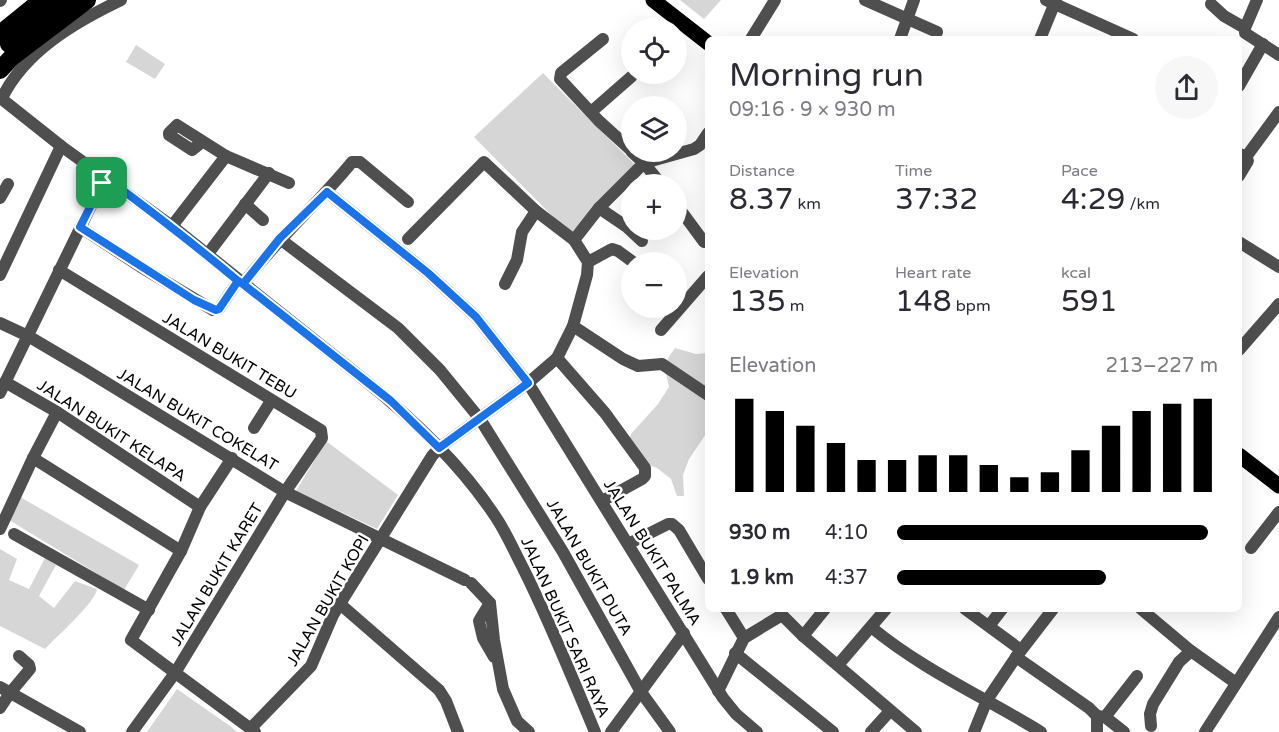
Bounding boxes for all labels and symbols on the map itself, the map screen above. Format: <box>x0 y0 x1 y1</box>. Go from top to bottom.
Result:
pin <box>76 157 127 208</box>
street label: JALAN BUKIT TEBU <box>159 308 300 404</box>
street label: JALAN BUKIT COKELAT <box>114 364 282 476</box>
street label: JALAN BUKIT KELAPA <box>33 375 190 486</box>
street label: JALAN BUKIT PALMA <box>599 476 705 629</box>
street label: JALAN BUKIT DUTA <box>542 496 636 639</box>
street label: JALAN BUKIT KARET <box>166 499 268 650</box>
street label: JALAN BUKIT KOPI <box>282 531 374 670</box>
street label: JALAN BUKIT SARI RAYA <box>516 534 614 721</box>

